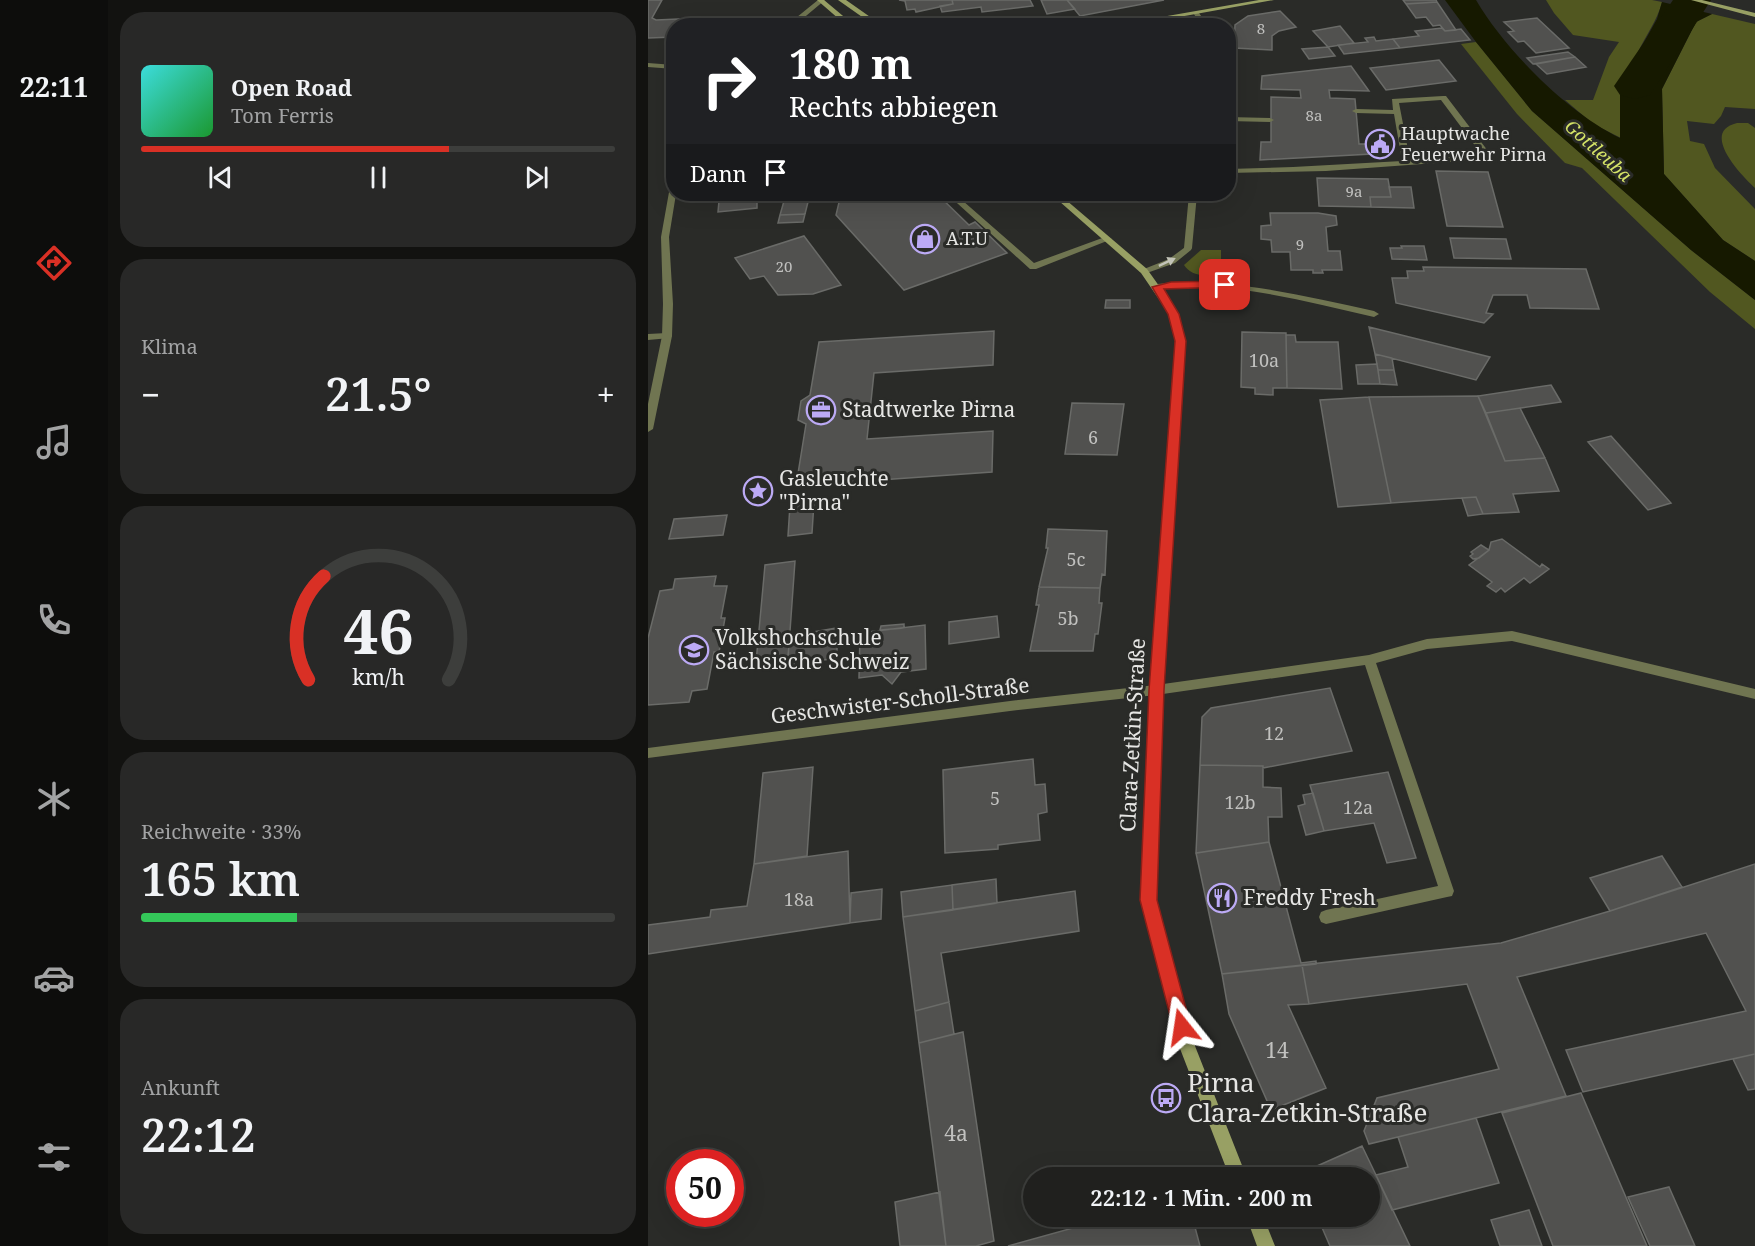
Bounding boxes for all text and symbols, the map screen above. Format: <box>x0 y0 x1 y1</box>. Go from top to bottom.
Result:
house number: 8 <box>1257 18 1265 38</box>
text: 180 m <box>789 34 913 91</box>
icon: right <box>690 42 768 120</box>
text: 22:11 <box>19 68 89 105</box>
text: Open Road <box>231 72 352 102</box>
text: Rechts abbiegen <box>789 88 998 125</box>
text: Tom Ferris <box>231 102 334 129</box>
house number: 8a <box>1306 105 1322 125</box>
water label: Gottleuba <box>1560 114 1638 187</box>
place label: Hauptwache Feuerwehr Pirna <box>1401 121 1547 166</box>
public building icon: Hauptwache Feuerwehr Pirna <box>1364 128 1396 160</box>
icon: arrive <box>759 156 792 189</box>
text: Dann <box>690 158 747 188</box>
icon: previous <box>204 161 237 194</box>
icon: pause <box>362 161 395 194</box>
icon: next <box>520 161 553 194</box>
house number: 9a <box>1346 181 1362 201</box>
shop icon: A.T.U <box>909 223 941 255</box>
place label: A.T.U <box>946 226 988 250</box>
house number: 9 <box>1296 234 1304 254</box>
icon: directions <box>33 242 75 284</box>
house number: 20 <box>776 256 792 276</box>
one-way arrow <box>1158 257 1176 267</box>
pin <box>1199 259 1250 310</box>
icon: arrive <box>1208 268 1241 301</box>
text: Klima <box>141 333 198 360</box>
house number: 10a <box>1249 348 1279 372</box>
text: 21.5° <box>325 363 432 424</box>
text: − <box>141 372 160 417</box>
text: + <box>597 372 615 417</box>
office icon: Stadtwerke Pirna <box>805 394 837 426</box>
place label: Stadtwerke Pirna <box>842 395 1015 423</box>
icon: music <box>33 421 75 463</box>
house number: 6 <box>1088 425 1098 449</box>
place label: Gasleuchte "Pirna" <box>779 464 889 516</box>
place icon: Gasleuchte "Pirna" <box>742 475 774 507</box>
house number: 5c <box>1067 547 1086 571</box>
text: 46 <box>343 587 413 672</box>
icon: phone <box>33 599 75 641</box>
house number: 5b <box>1057 606 1079 630</box>
place label: Volkshochschule Sächsische Schweiz <box>715 623 910 675</box>
school or university icon: Volkshochschule Sächsische Schweiz <box>678 634 710 666</box>
street label: Clara-Zetkin-Straße <box>1113 637 1151 833</box>
text: km/h <box>352 662 405 691</box>
street label: Geschwister-Scholl-Straße <box>769 670 1031 730</box>
house number: 12 <box>1264 721 1284 745</box>
icon: climate <box>33 778 75 820</box>
house number: 5 <box>990 786 1000 810</box>
house number: 12b <box>1224 790 1256 814</box>
house number: 12a <box>1343 795 1373 819</box>
text: Reichweite · 33% <box>141 818 302 845</box>
text: 165 km <box>141 848 300 909</box>
restaurant icon: Freddy Fresh <box>1206 882 1238 914</box>
place label: Freddy Fresh <box>1243 883 1376 911</box>
house number: 18a <box>784 887 814 911</box>
icon: car <box>33 957 75 999</box>
position arrow <box>1150 995 1214 1059</box>
house number: 14 <box>1265 1036 1289 1064</box>
place label: Pirna Clara-Zetkin-Straße <box>1187 1064 1427 1130</box>
text: Ankunft <box>141 1074 220 1101</box>
bus stop icon: Pirna Clara-Zetkin-Straße <box>1150 1082 1182 1114</box>
text: 22:12 <box>141 1104 256 1165</box>
house number: 4a <box>944 1119 968 1147</box>
icon: filters <box>33 1136 75 1178</box>
speed limit sign: 50 <box>666 1149 744 1227</box>
text: 22:12 · 1 Min. · 200 m <box>1090 1182 1313 1212</box>

